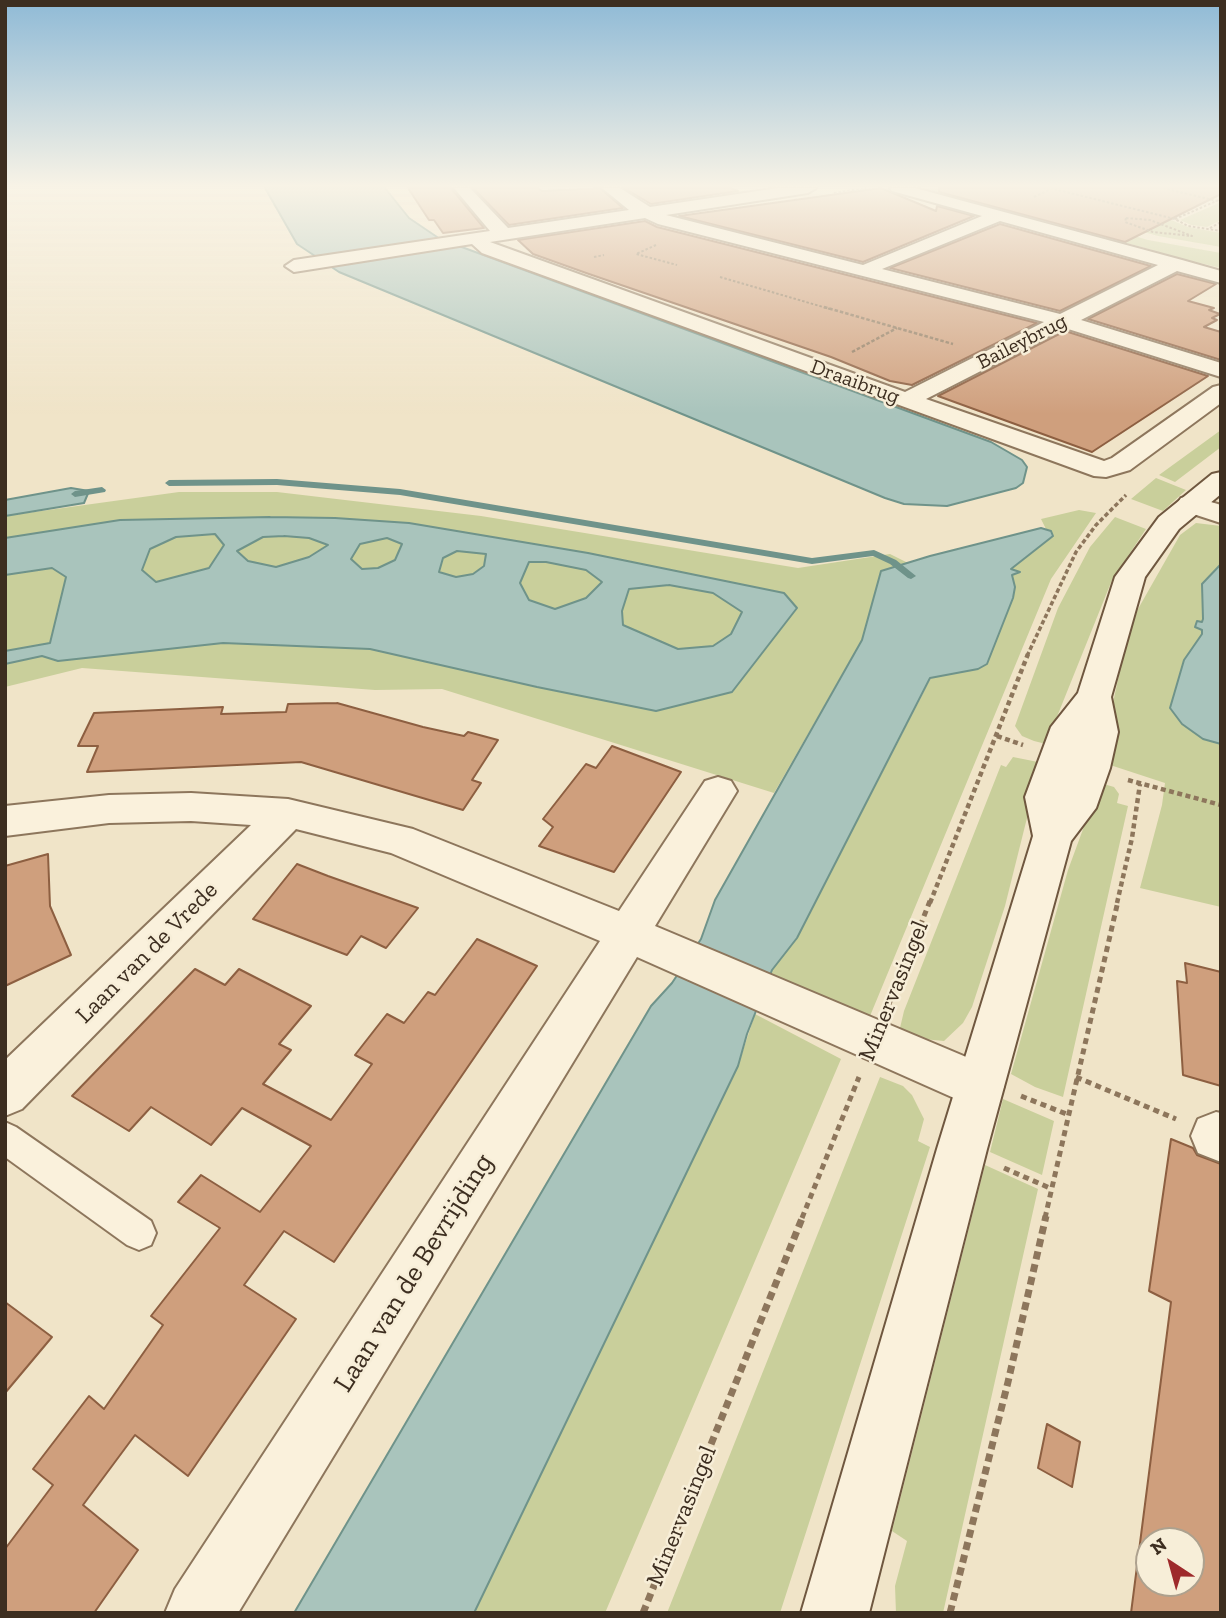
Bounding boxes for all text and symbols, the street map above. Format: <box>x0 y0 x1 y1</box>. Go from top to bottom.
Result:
street label: Baileybrug <box>973 309 1071 375</box>
street label: Draaibrug <box>807 354 903 410</box>
street label: Laan van de Vrede <box>70 876 224 1030</box>
street label: Minervasingel <box>853 917 935 1065</box>
street label: Laan van de Bevrijding <box>327 1148 501 1398</box>
street label: Minervasingel <box>641 1442 723 1590</box>
north arrow <box>1135 1527 1205 1597</box>
text: N <box>1146 1533 1171 1560</box>

